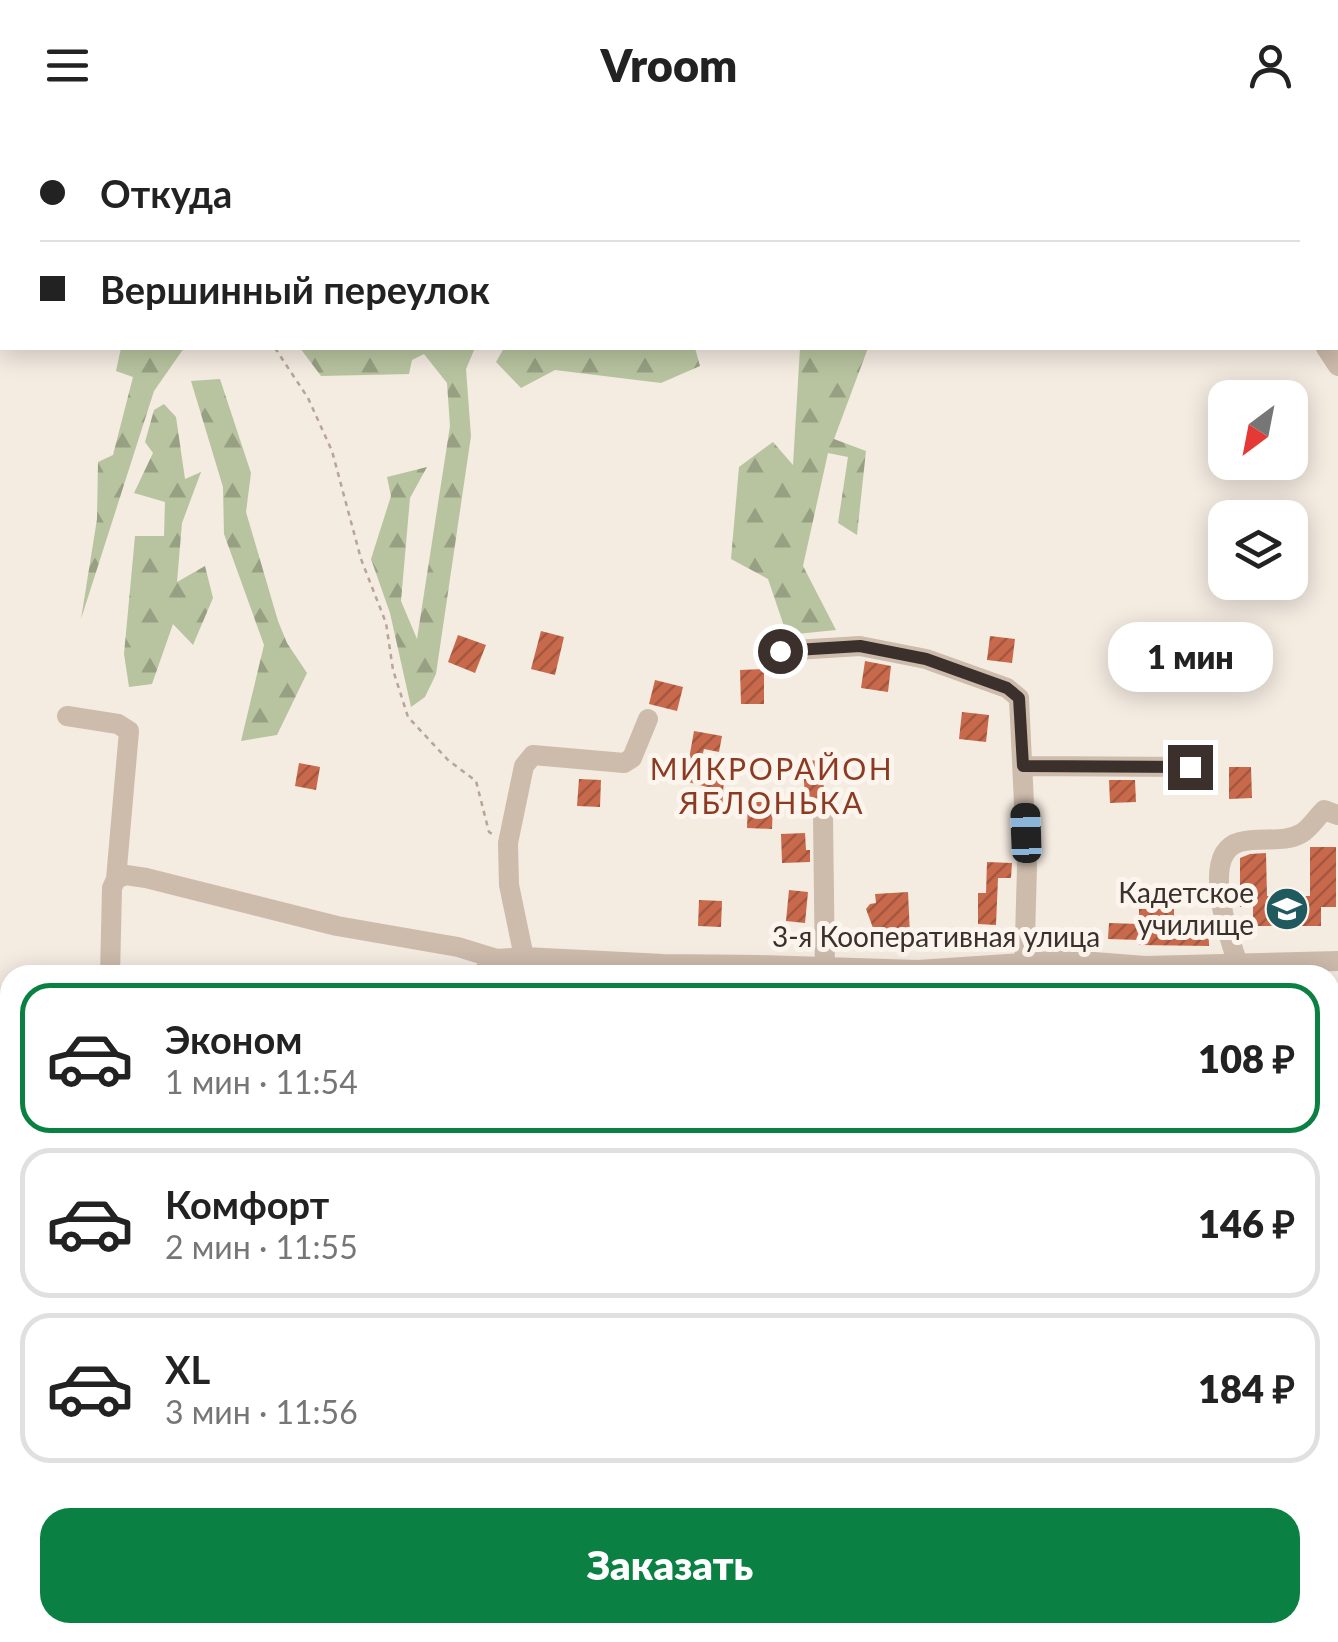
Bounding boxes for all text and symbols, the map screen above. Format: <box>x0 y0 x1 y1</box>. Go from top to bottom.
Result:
icon: menu <box>40 38 95 93</box>
text: Vroom <box>601 38 737 92</box>
icon: person <box>1243 38 1298 93</box>
text: Откуда <box>100 170 232 216</box>
text: Вершинный переулок <box>100 266 490 312</box>
north arrow <box>1208 380 1308 480</box>
map controls <box>1208 380 1308 600</box>
button: layers <box>1208 500 1308 600</box>
callout: 1 мин <box>1108 622 1272 692</box>
route start <box>758 629 803 674</box>
text: 1 мин <box>1147 637 1234 676</box>
route end <box>1168 745 1213 790</box>
district label: МИКРОРАЙОН ЯБЛОНЬКА <box>650 750 894 820</box>
car <box>1010 802 1042 864</box>
place label: Кадетское училище <box>1118 875 1254 941</box>
school or university icon: Кадетское училище <box>1264 886 1310 932</box>
street label: 3-я Кооперативная улица <box>772 919 1100 953</box>
icon: car <box>45 1013 135 1103</box>
text: Эконом <box>165 1016 303 1062</box>
text: 108 ₽ <box>1198 1035 1295 1081</box>
text: 1 мин · 11:54 <box>165 1062 358 1101</box>
icon: car <box>45 1178 135 1268</box>
text: Комфорт <box>165 1181 329 1227</box>
text: 146 ₽ <box>1198 1200 1295 1246</box>
text: 2 мин · 11:55 <box>165 1227 358 1266</box>
icon: car <box>45 1343 135 1433</box>
text: XL <box>165 1346 210 1392</box>
text: 184 ₽ <box>1198 1365 1295 1411</box>
text: 3 мин · 11:56 <box>165 1392 358 1431</box>
button: Заказать <box>40 1508 1300 1623</box>

